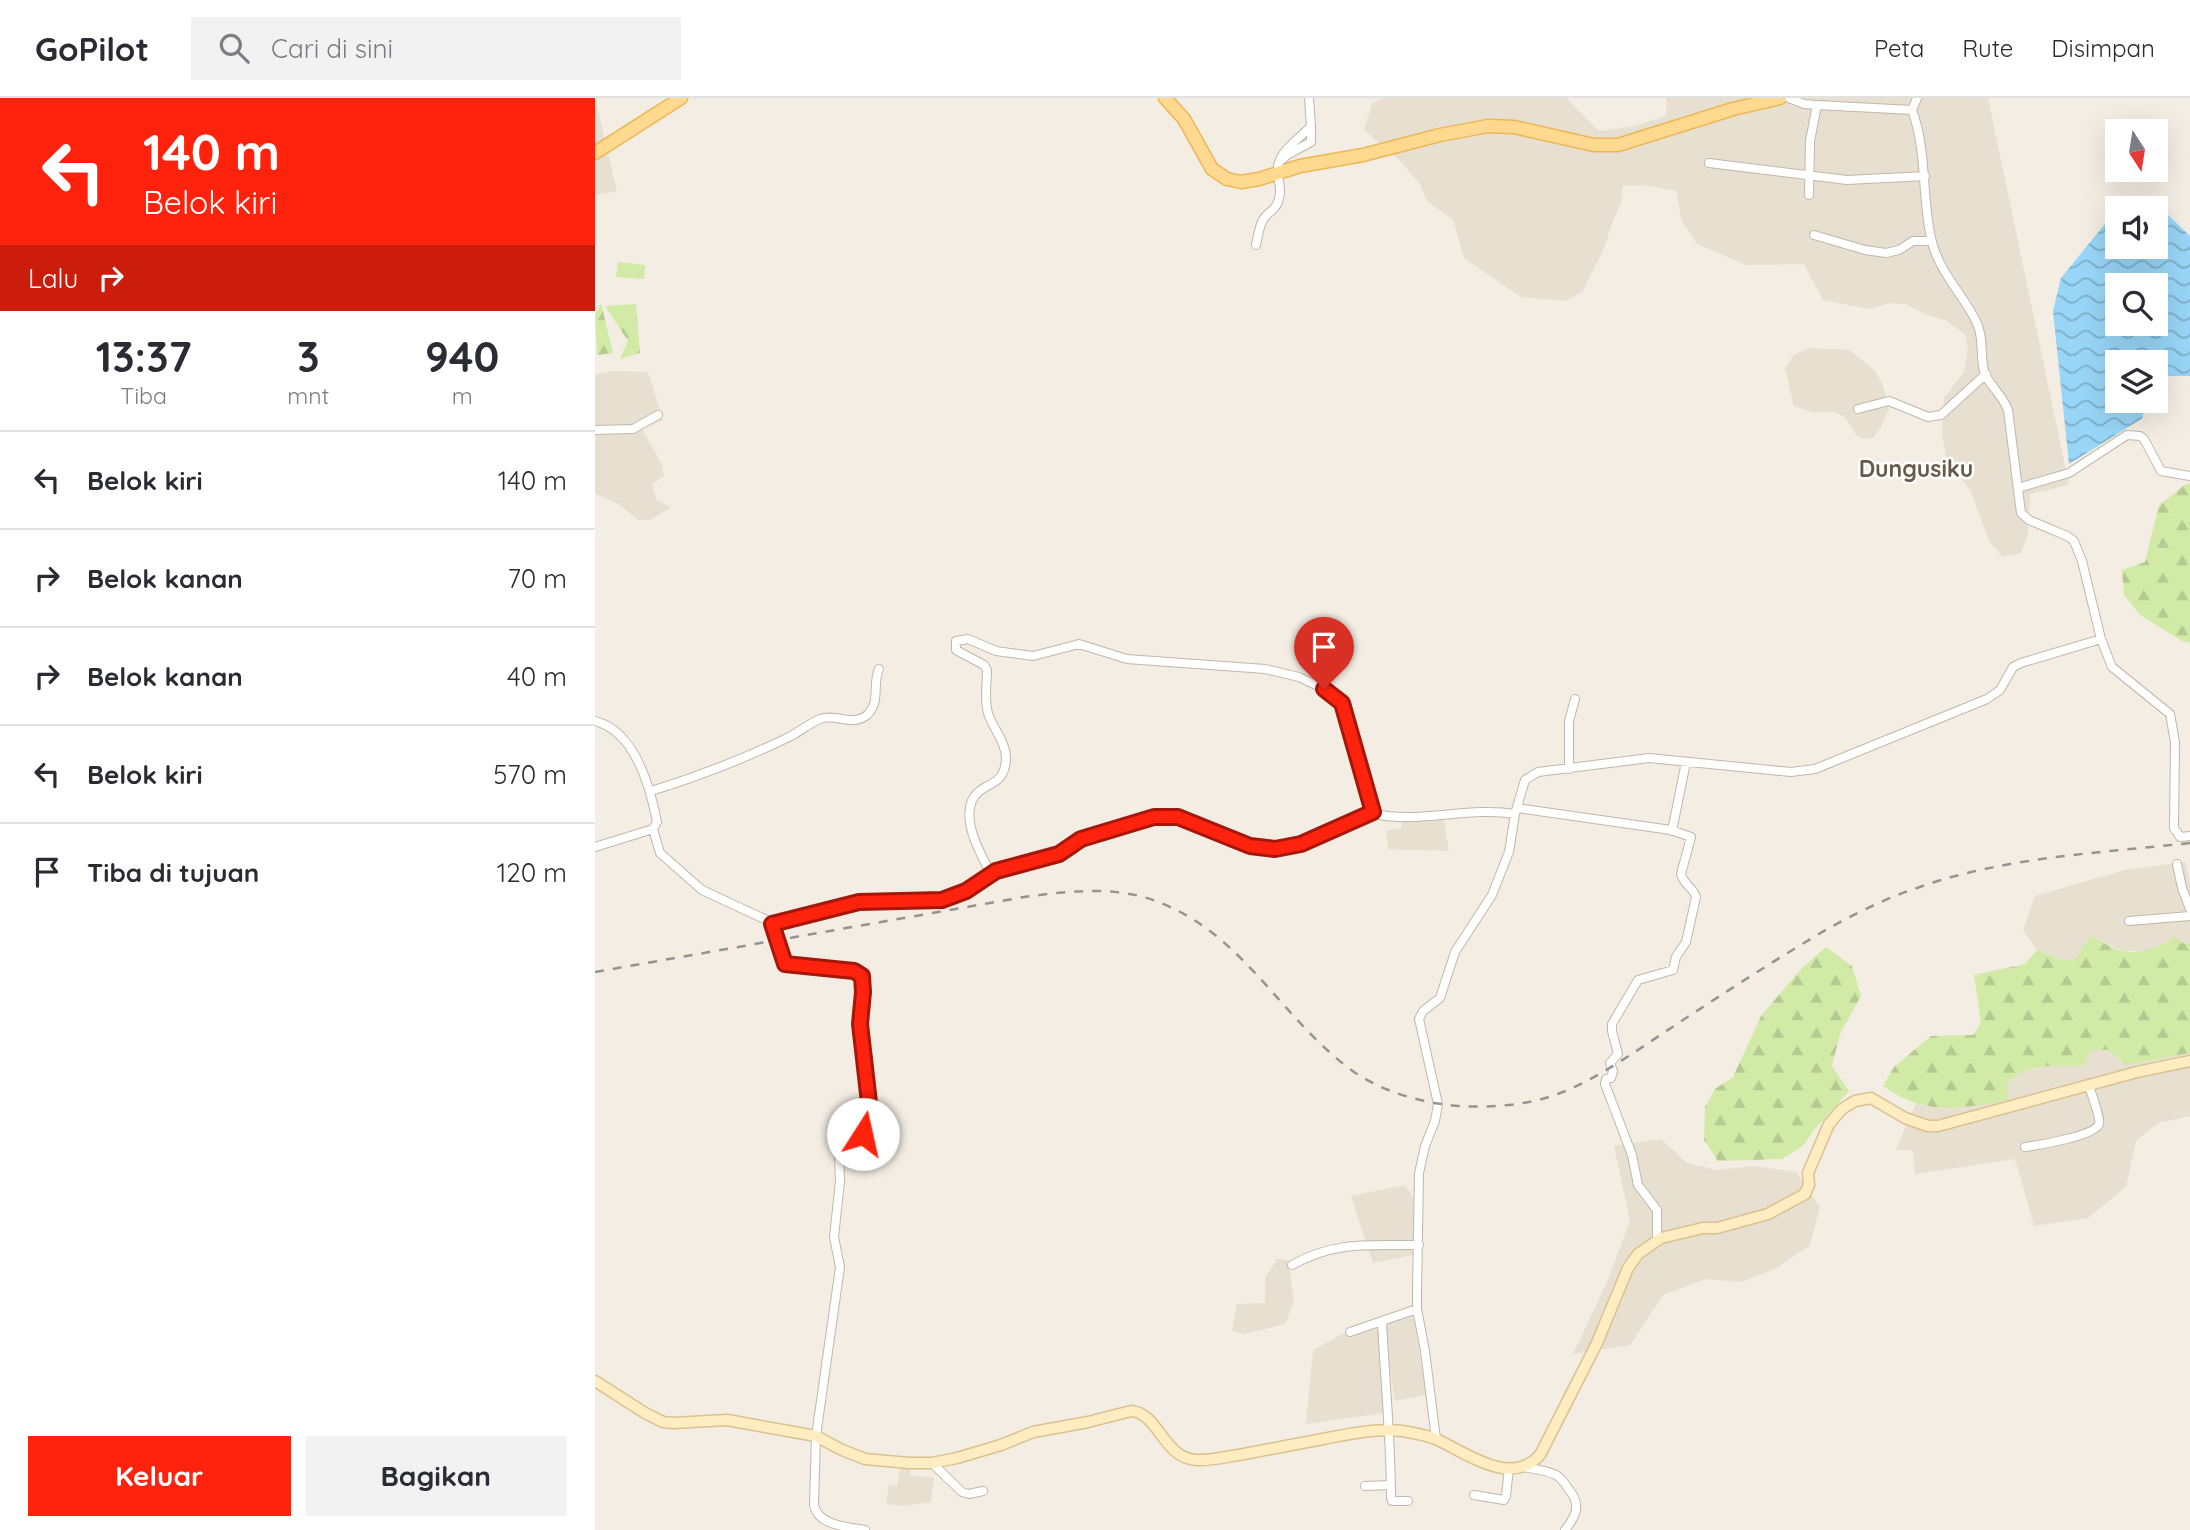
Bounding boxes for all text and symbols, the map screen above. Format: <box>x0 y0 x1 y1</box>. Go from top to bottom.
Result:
search box <box>191 17 681 80</box>
text: GoPilot <box>35 28 149 69</box>
icon: search <box>215 29 253 67</box>
text: Cari di sini <box>271 32 393 65</box>
text: Peta <box>1874 33 1924 63</box>
text: Rute <box>1962 33 2013 63</box>
text: Disimpan <box>2051 33 2155 63</box>
north arrow <box>2105 119 2168 182</box>
map controls <box>2105 119 2168 413</box>
text: 140 m <box>143 121 280 182</box>
icon: left <box>28 126 119 217</box>
text: Belok kiri <box>143 182 277 222</box>
button: sound <box>2105 196 2168 259</box>
icon: right <box>92 259 130 297</box>
text: Lalu <box>28 262 78 295</box>
button: search <box>2105 273 2168 336</box>
text: 13:37 <box>96 330 192 383</box>
text: 3 <box>297 330 320 383</box>
text: 940 <box>425 330 499 383</box>
button: layers <box>2105 350 2168 413</box>
text: Tiba <box>120 381 167 410</box>
text: mnt <box>287 381 329 410</box>
text: m <box>452 381 473 410</box>
district label: Dungusiku <box>1859 454 1973 483</box>
icon: left <box>28 461 66 499</box>
text: Belok kiri <box>87 464 203 497</box>
text: 140 m <box>498 464 567 497</box>
icon: right <box>28 559 66 597</box>
text: Belok kanan <box>87 562 243 595</box>
text: 70 m <box>507 562 567 595</box>
pin <box>1294 617 1354 689</box>
icon: arrive <box>1305 628 1343 666</box>
icon: right <box>28 657 66 695</box>
text: Belok kanan <box>87 660 243 693</box>
text: 40 m <box>507 660 567 693</box>
icon: left <box>28 755 66 793</box>
text: Belok kiri <box>87 758 203 791</box>
text: 570 m <box>493 758 567 791</box>
icon: arrive <box>28 853 66 891</box>
text: Tiba di tujuan <box>87 856 259 889</box>
text: 120 m <box>497 856 567 889</box>
position arrow <box>826 1097 900 1171</box>
button: Keluar <box>28 1436 291 1516</box>
button: Bagikan <box>305 1436 567 1516</box>

